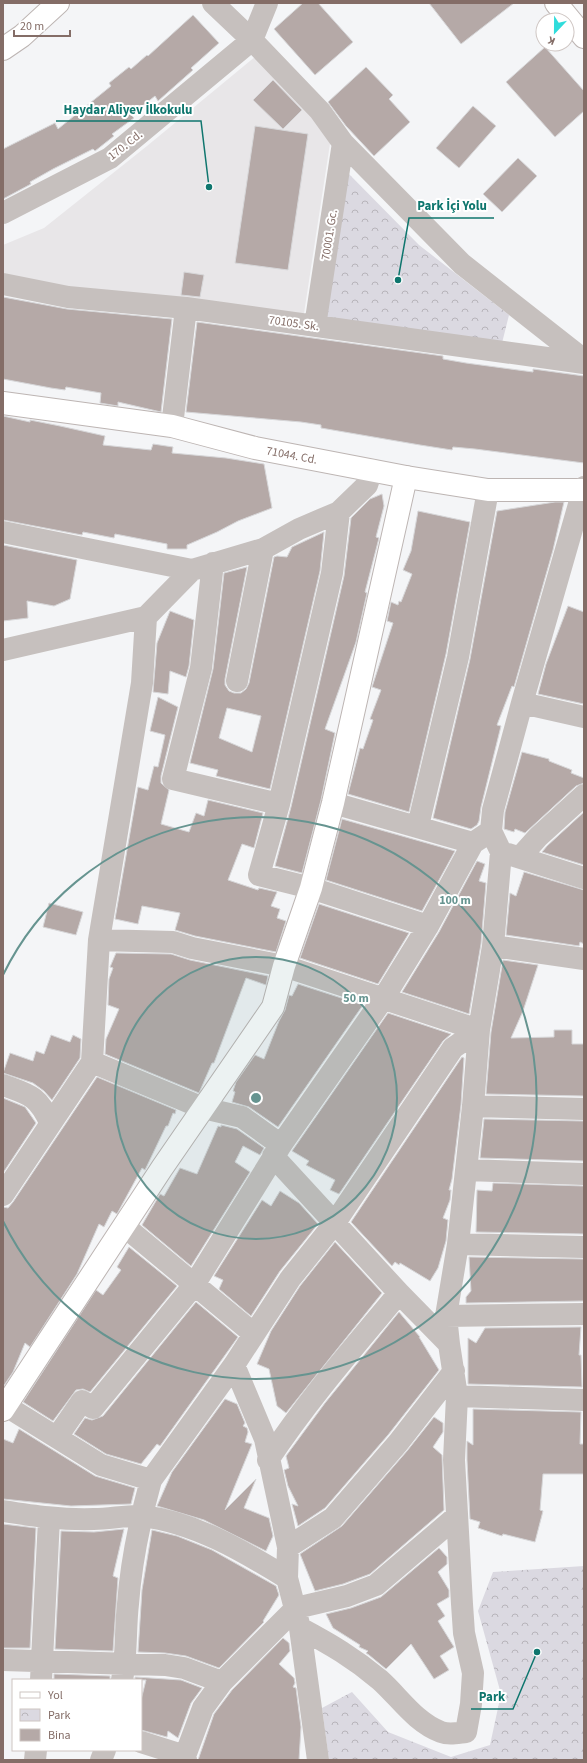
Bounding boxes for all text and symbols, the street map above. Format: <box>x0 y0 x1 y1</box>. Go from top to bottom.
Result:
scale bar <box>14 12 70 38</box>
north arrow <box>535 12 575 52</box>
text: 20 m <box>20 18 44 35</box>
text: K <box>545 32 557 49</box>
callout: Haydar Aliyev İlkokulu <box>56 96 201 121</box>
text: Haydar Aliyev İlkokulu <box>64 101 192 119</box>
street label: 170. Cd. <box>104 126 146 164</box>
callout: Park İçi Yolu <box>409 193 494 218</box>
text: Park İçi Yolu <box>417 197 487 215</box>
street label: 70001. Gc. <box>317 209 342 262</box>
street label: 70105. Sk. <box>268 312 320 335</box>
street label: 71044. Cd. <box>265 442 319 469</box>
text: 100 m <box>439 892 471 909</box>
text: 50 m <box>343 990 369 1007</box>
centre of rings <box>249 1091 263 1105</box>
legend <box>12 1679 142 1751</box>
callout: Park <box>471 1684 513 1709</box>
text: Yol <box>47 1687 63 1704</box>
text: Park <box>479 1688 506 1706</box>
text: Park <box>48 1707 70 1724</box>
text: Bina <box>48 1727 71 1744</box>

